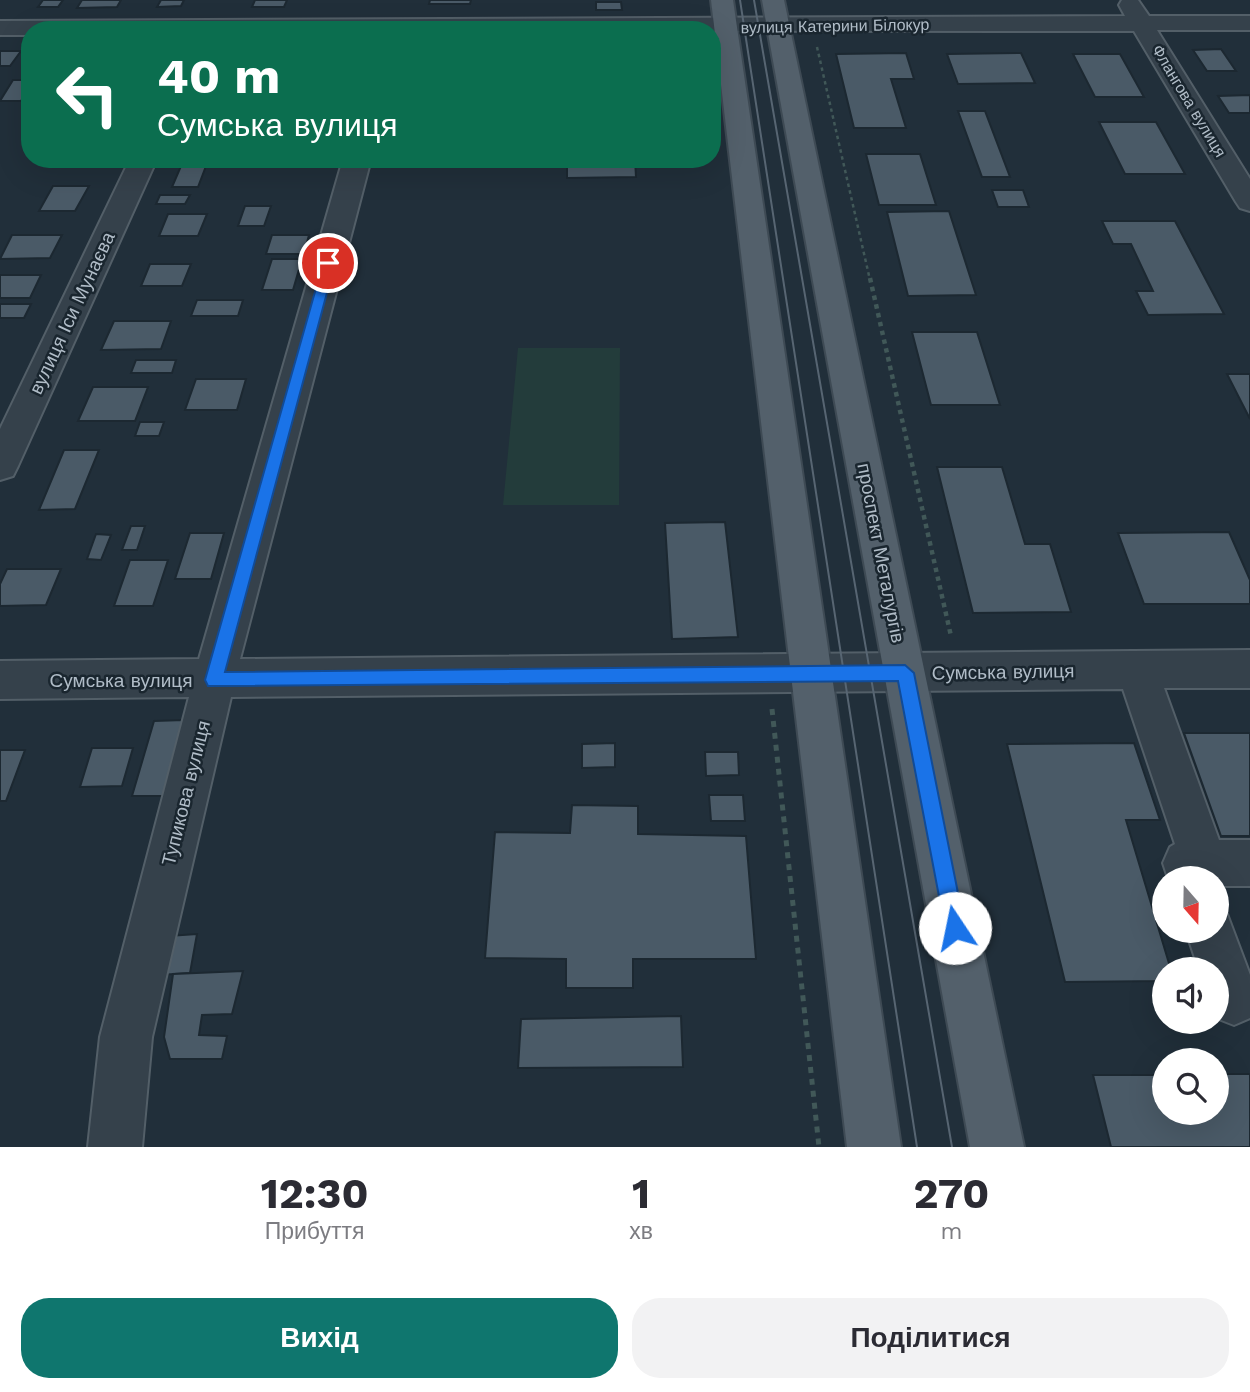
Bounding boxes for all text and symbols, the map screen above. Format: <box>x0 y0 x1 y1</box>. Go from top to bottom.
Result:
street label: вулиця Катерини Білокур <box>740 15 930 37</box>
street label: Флангова вулиця <box>1148 41 1230 161</box>
text: 40 m <box>157 47 280 105</box>
icon: left <box>42 49 133 140</box>
text: Сумська вулиця <box>157 106 398 144</box>
street label: вулиця Іси Мунаєва <box>24 228 120 398</box>
pin <box>298 233 358 293</box>
icon: arrive <box>309 244 347 282</box>
street label: проспект Металургів <box>852 461 910 645</box>
street label: Сумська вулиця <box>931 659 1075 685</box>
street label: Сумська вулиця <box>50 669 192 692</box>
street label: Тупикова вулиця <box>157 718 215 868</box>
north arrow <box>1152 866 1228 943</box>
map controls <box>1152 866 1229 1125</box>
position arrow <box>918 891 992 965</box>
button: sound <box>1152 957 1229 1034</box>
button: search <box>1152 1048 1229 1125</box>
text: 12:30 <box>261 1169 368 1218</box>
text: 1 <box>632 1169 650 1218</box>
text: 270 <box>914 1169 989 1218</box>
text: Прибуття <box>265 1218 365 1245</box>
text: хв <box>629 1218 653 1245</box>
text: m <box>940 1218 962 1245</box>
button: Вихід <box>21 1298 618 1378</box>
button: Поділитися <box>632 1298 1229 1378</box>

